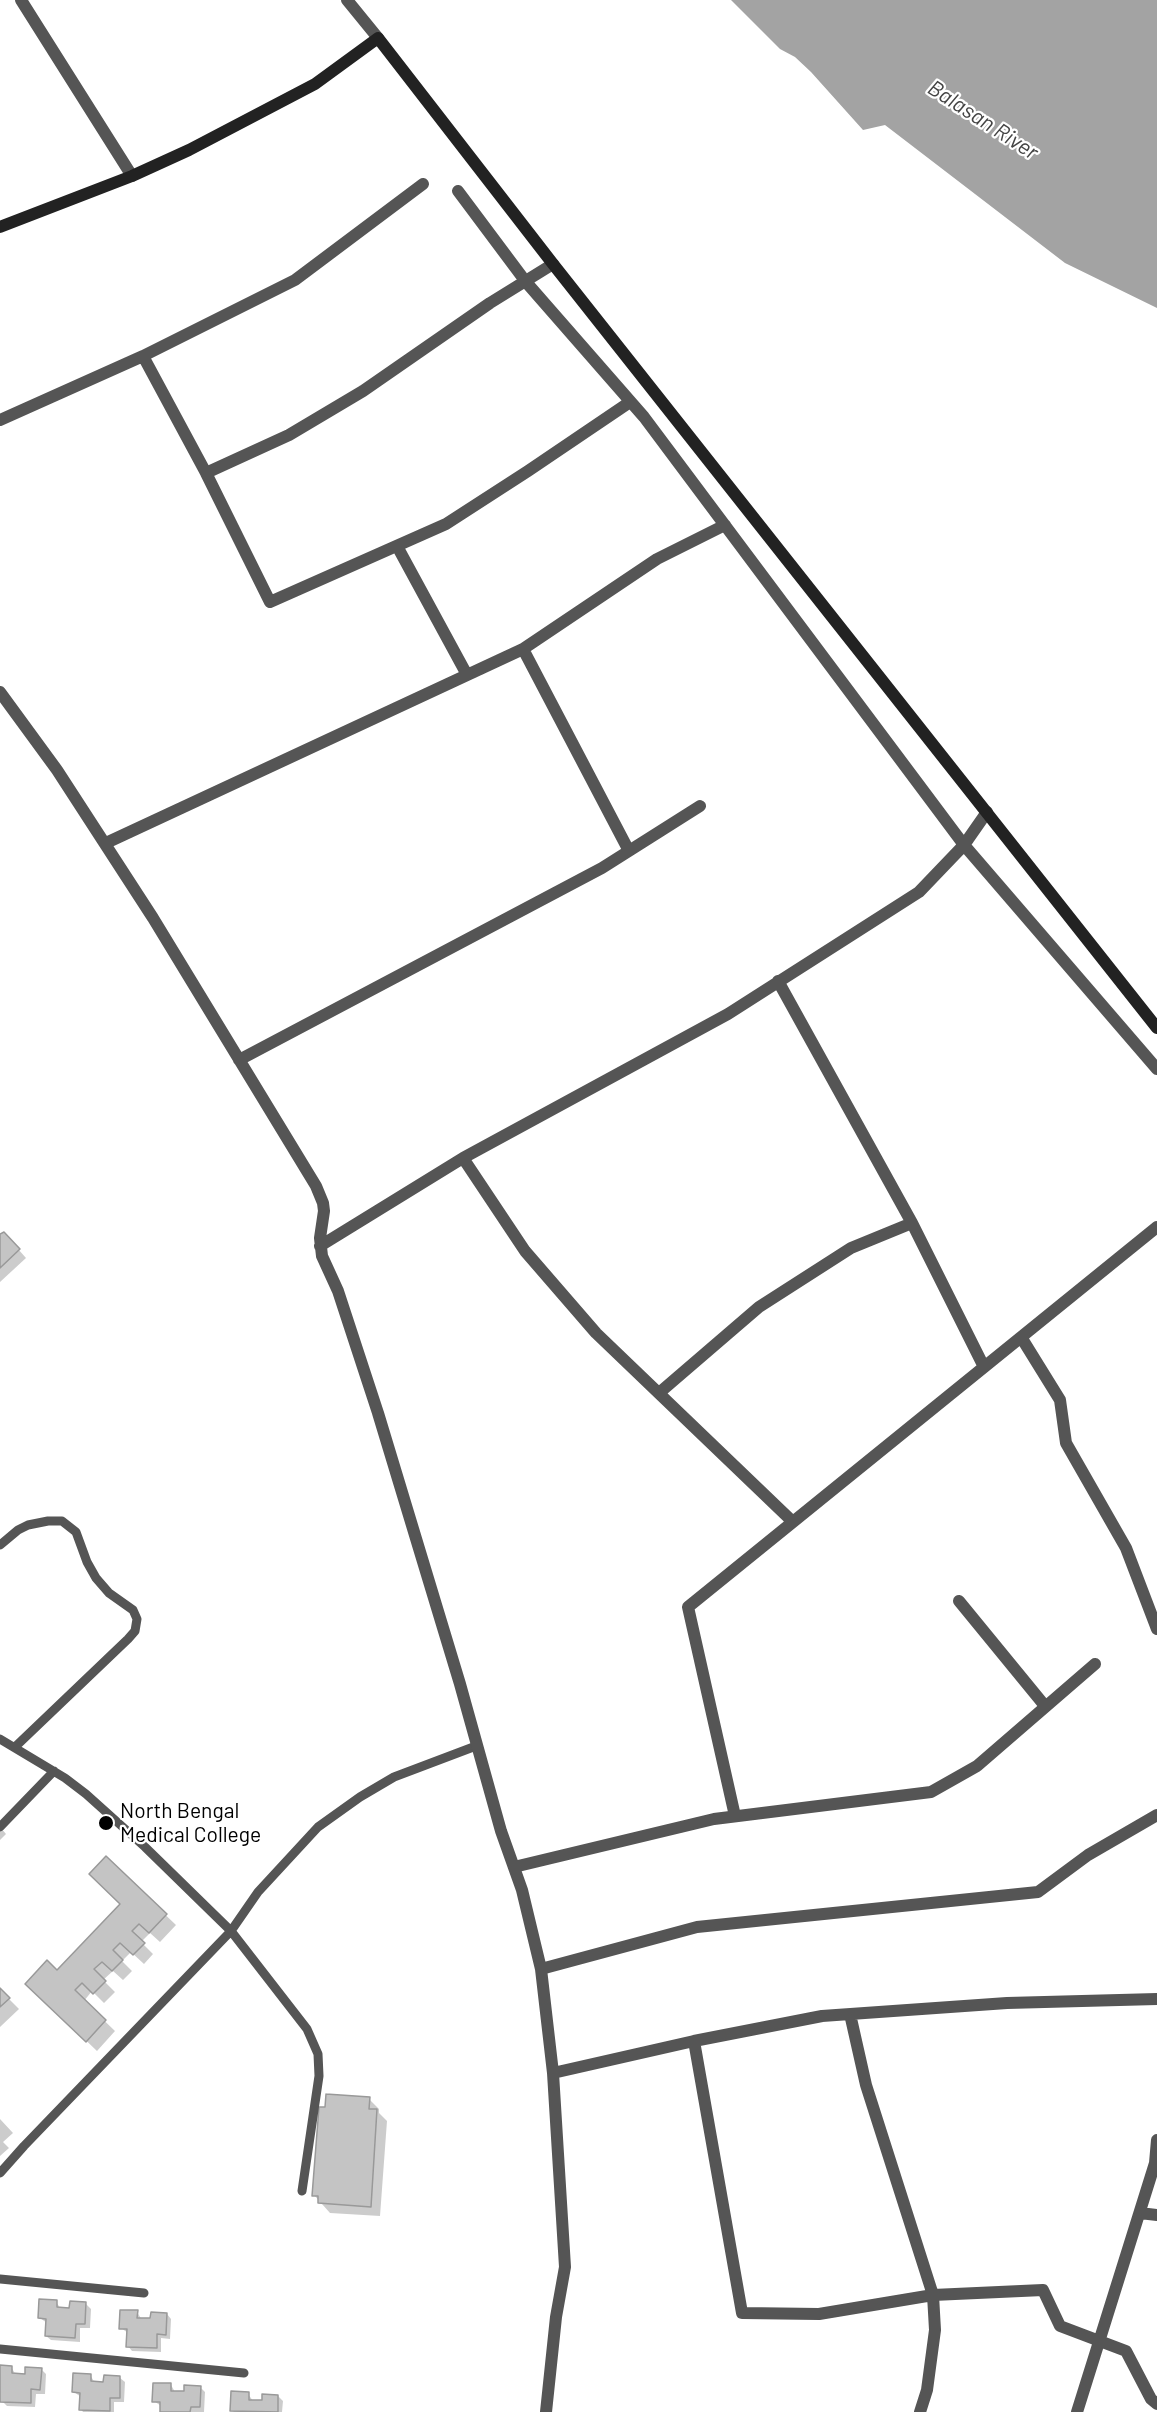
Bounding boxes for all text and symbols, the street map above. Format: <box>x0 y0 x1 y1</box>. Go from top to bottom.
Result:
water label: Balasan River <box>923 75 1043 165</box>
place label: North Bengal Medical College <box>120 1798 261 1848</box>
marker: North Bengal Medical College <box>97 1814 115 1832</box>

